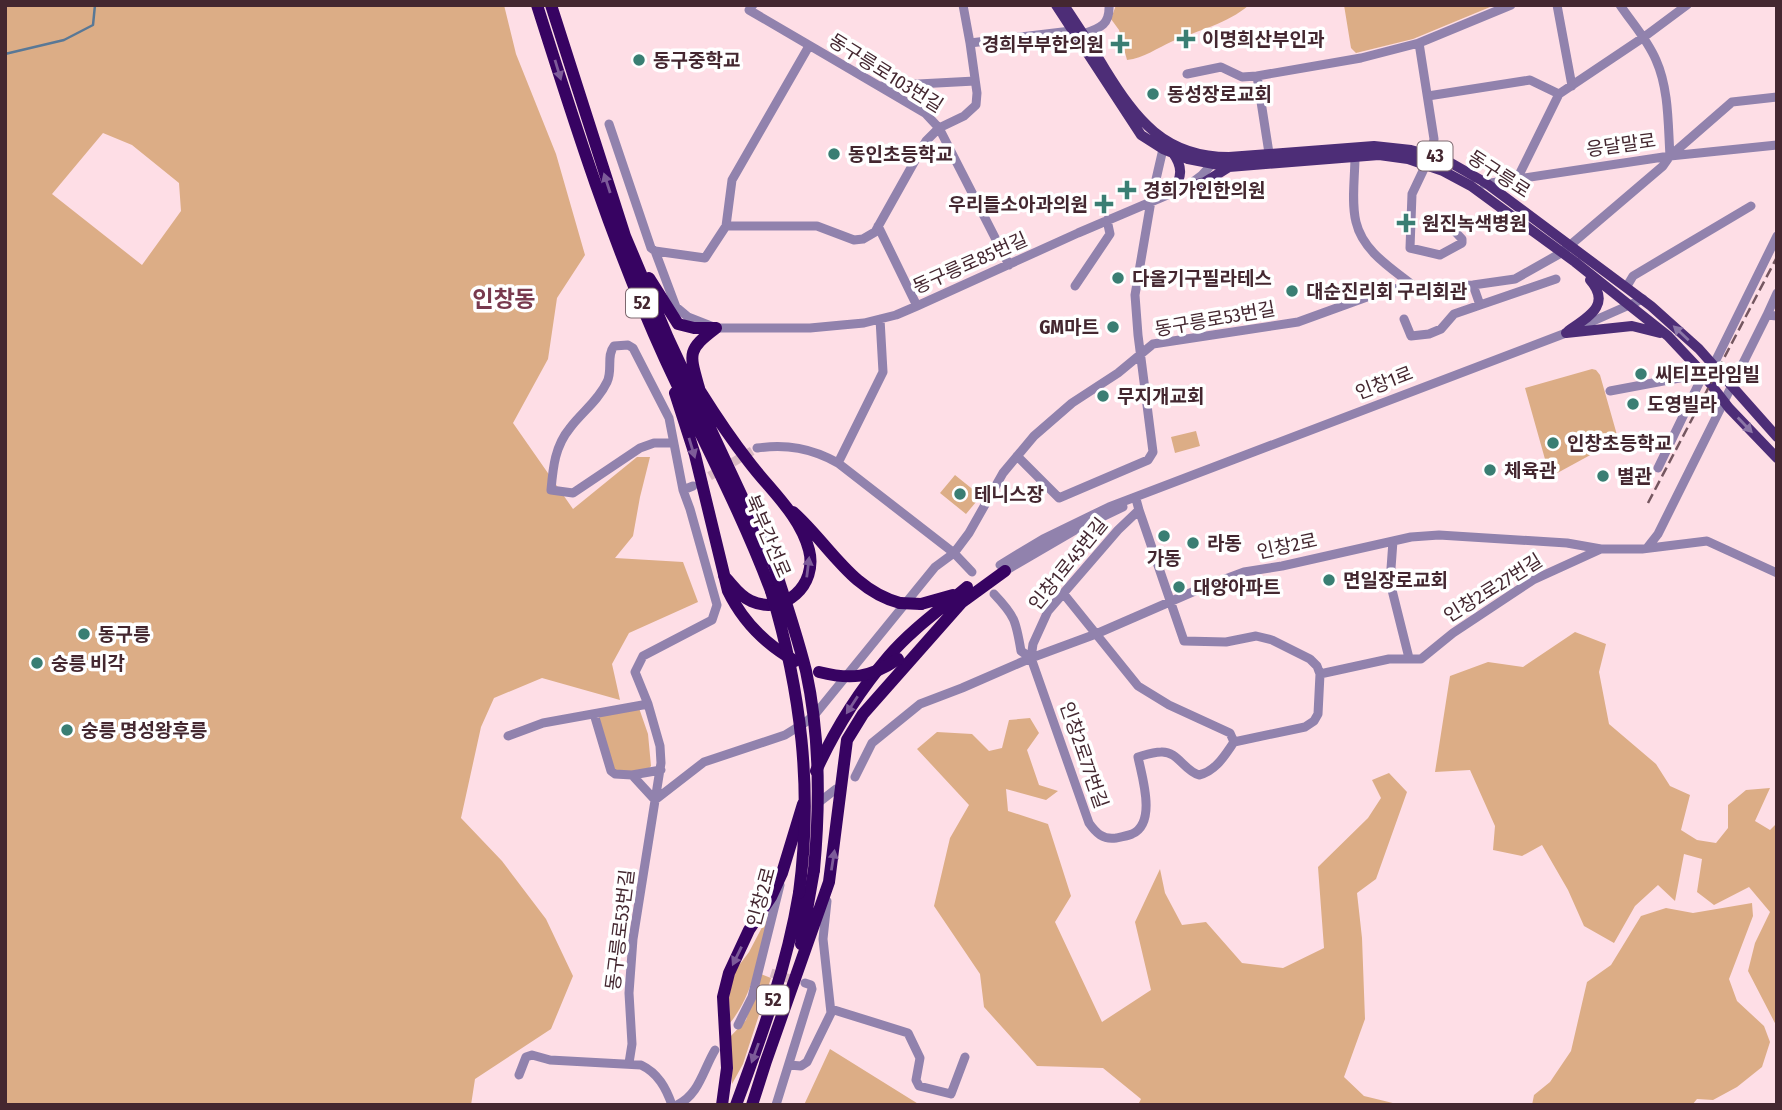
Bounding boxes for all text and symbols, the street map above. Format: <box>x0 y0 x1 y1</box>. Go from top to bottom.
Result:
place label: 이명희산부인과 <box>1202 28 1325 51</box>
street label: 동구릉로103번길 <box>825 29 947 117</box>
marker: 이명희산부인과 <box>1176 29 1196 49</box>
place label: 경희부부한의원 <box>982 33 1104 56</box>
marker: 경희부부한의원 <box>1110 34 1130 54</box>
place label: 동구중학교 <box>653 49 740 72</box>
marker: 동구중학교 <box>631 52 647 68</box>
one-way arrow <box>553 60 563 81</box>
place label: 동성장로교회 <box>1167 83 1272 106</box>
marker: 동성장로교회 <box>1145 86 1161 102</box>
street label: 응달말로 <box>1585 129 1657 161</box>
road number: 43 <box>1418 141 1452 170</box>
place label: 동인초등학교 <box>848 143 953 166</box>
street label: 동구릉로 <box>1463 145 1535 203</box>
marker: 동인초등학교 <box>826 146 842 162</box>
one-way arrow <box>602 173 612 194</box>
place label: 경희가인한의원 <box>1143 179 1265 202</box>
marker: 경희가인한의원 <box>1117 180 1137 200</box>
place label: 우리들소아과의원 <box>948 193 1088 216</box>
marker: 우리들소아과의원 <box>1094 194 1114 214</box>
place label: 원진녹색병원 <box>1422 212 1527 235</box>
marker: 원진녹색병원 <box>1396 213 1416 233</box>
street label: 동구릉로85번길 <box>909 227 1031 299</box>
place label: 다올기구필라테스 <box>1132 267 1272 290</box>
marker: 다올기구필라테스 <box>1110 270 1126 286</box>
place label: 대순진리회 구리회관 <box>1306 280 1468 303</box>
marker: 대순진리회 구리회관 <box>1284 283 1300 299</box>
district label: 인창동 <box>472 285 536 313</box>
road number: 52 <box>626 288 658 318</box>
street label: 동구릉로53번길 <box>1153 297 1277 341</box>
place label: GM마트 <box>1039 316 1099 339</box>
marker: GM마트 <box>1105 319 1121 335</box>
one-way arrow <box>1673 325 1690 341</box>
street label: 인창1로 <box>1352 362 1416 404</box>
place label: 씨티프라임빌 <box>1655 363 1760 386</box>
marker: 씨티프라임빌 <box>1633 366 1649 382</box>
place label: 무지개교회 <box>1117 385 1204 408</box>
marker: 무지개교회 <box>1095 388 1111 404</box>
place label: 도영빌라 <box>1647 393 1717 416</box>
marker: 도영빌라 <box>1625 396 1641 412</box>
one-way arrow <box>1736 416 1752 433</box>
place label: 인창초등학교 <box>1567 432 1672 455</box>
marker: 인창초등학교 <box>1545 435 1561 451</box>
one-way arrow <box>688 437 698 458</box>
place label: 체육관 <box>1504 459 1557 482</box>
marker: 체육관 <box>1482 462 1498 478</box>
place label: 별관 <box>1617 465 1652 488</box>
marker: 별관 <box>1595 468 1611 484</box>
place label: 테니스장 <box>974 483 1044 506</box>
marker: 테니스장 <box>952 486 968 502</box>
street label: 북부간선로 <box>740 491 796 581</box>
street label: 인창1로45번길 <box>1024 513 1112 615</box>
marker: 가동 <box>1156 528 1172 544</box>
street label: 인창2로 <box>1255 528 1319 564</box>
place label: 라동 <box>1207 532 1242 555</box>
marker: 라동 <box>1185 535 1201 551</box>
place label: 가동 <box>1147 547 1181 570</box>
street label: 인창2로27번길 <box>1440 549 1546 627</box>
one-way arrow <box>803 556 814 578</box>
place label: 면일장로교회 <box>1343 569 1448 592</box>
marker: 면일장로교회 <box>1321 572 1337 588</box>
place label: 대양아파트 <box>1193 576 1280 599</box>
marker: 대양아파트 <box>1171 579 1187 595</box>
place label: 동구릉 <box>98 623 150 646</box>
marker: 동구릉 <box>76 626 92 642</box>
place label: 숭릉 비각 <box>51 652 125 675</box>
marker: 숭릉 비각 <box>29 655 45 671</box>
one-way arrow <box>845 696 858 715</box>
street label: 인창2로77번길 <box>1055 699 1113 811</box>
place label: 숭릉 명성왕후릉 <box>81 719 207 742</box>
marker: 숭릉 명성왕후릉 <box>59 722 75 738</box>
one-way arrow <box>828 849 839 871</box>
street label: 인창2로 <box>742 865 780 929</box>
street label: 동구릉로53번길 <box>601 868 639 992</box>
one-way arrow <box>732 945 743 966</box>
road number: 52 <box>757 986 789 1015</box>
one-way arrow <box>749 1043 760 1064</box>

